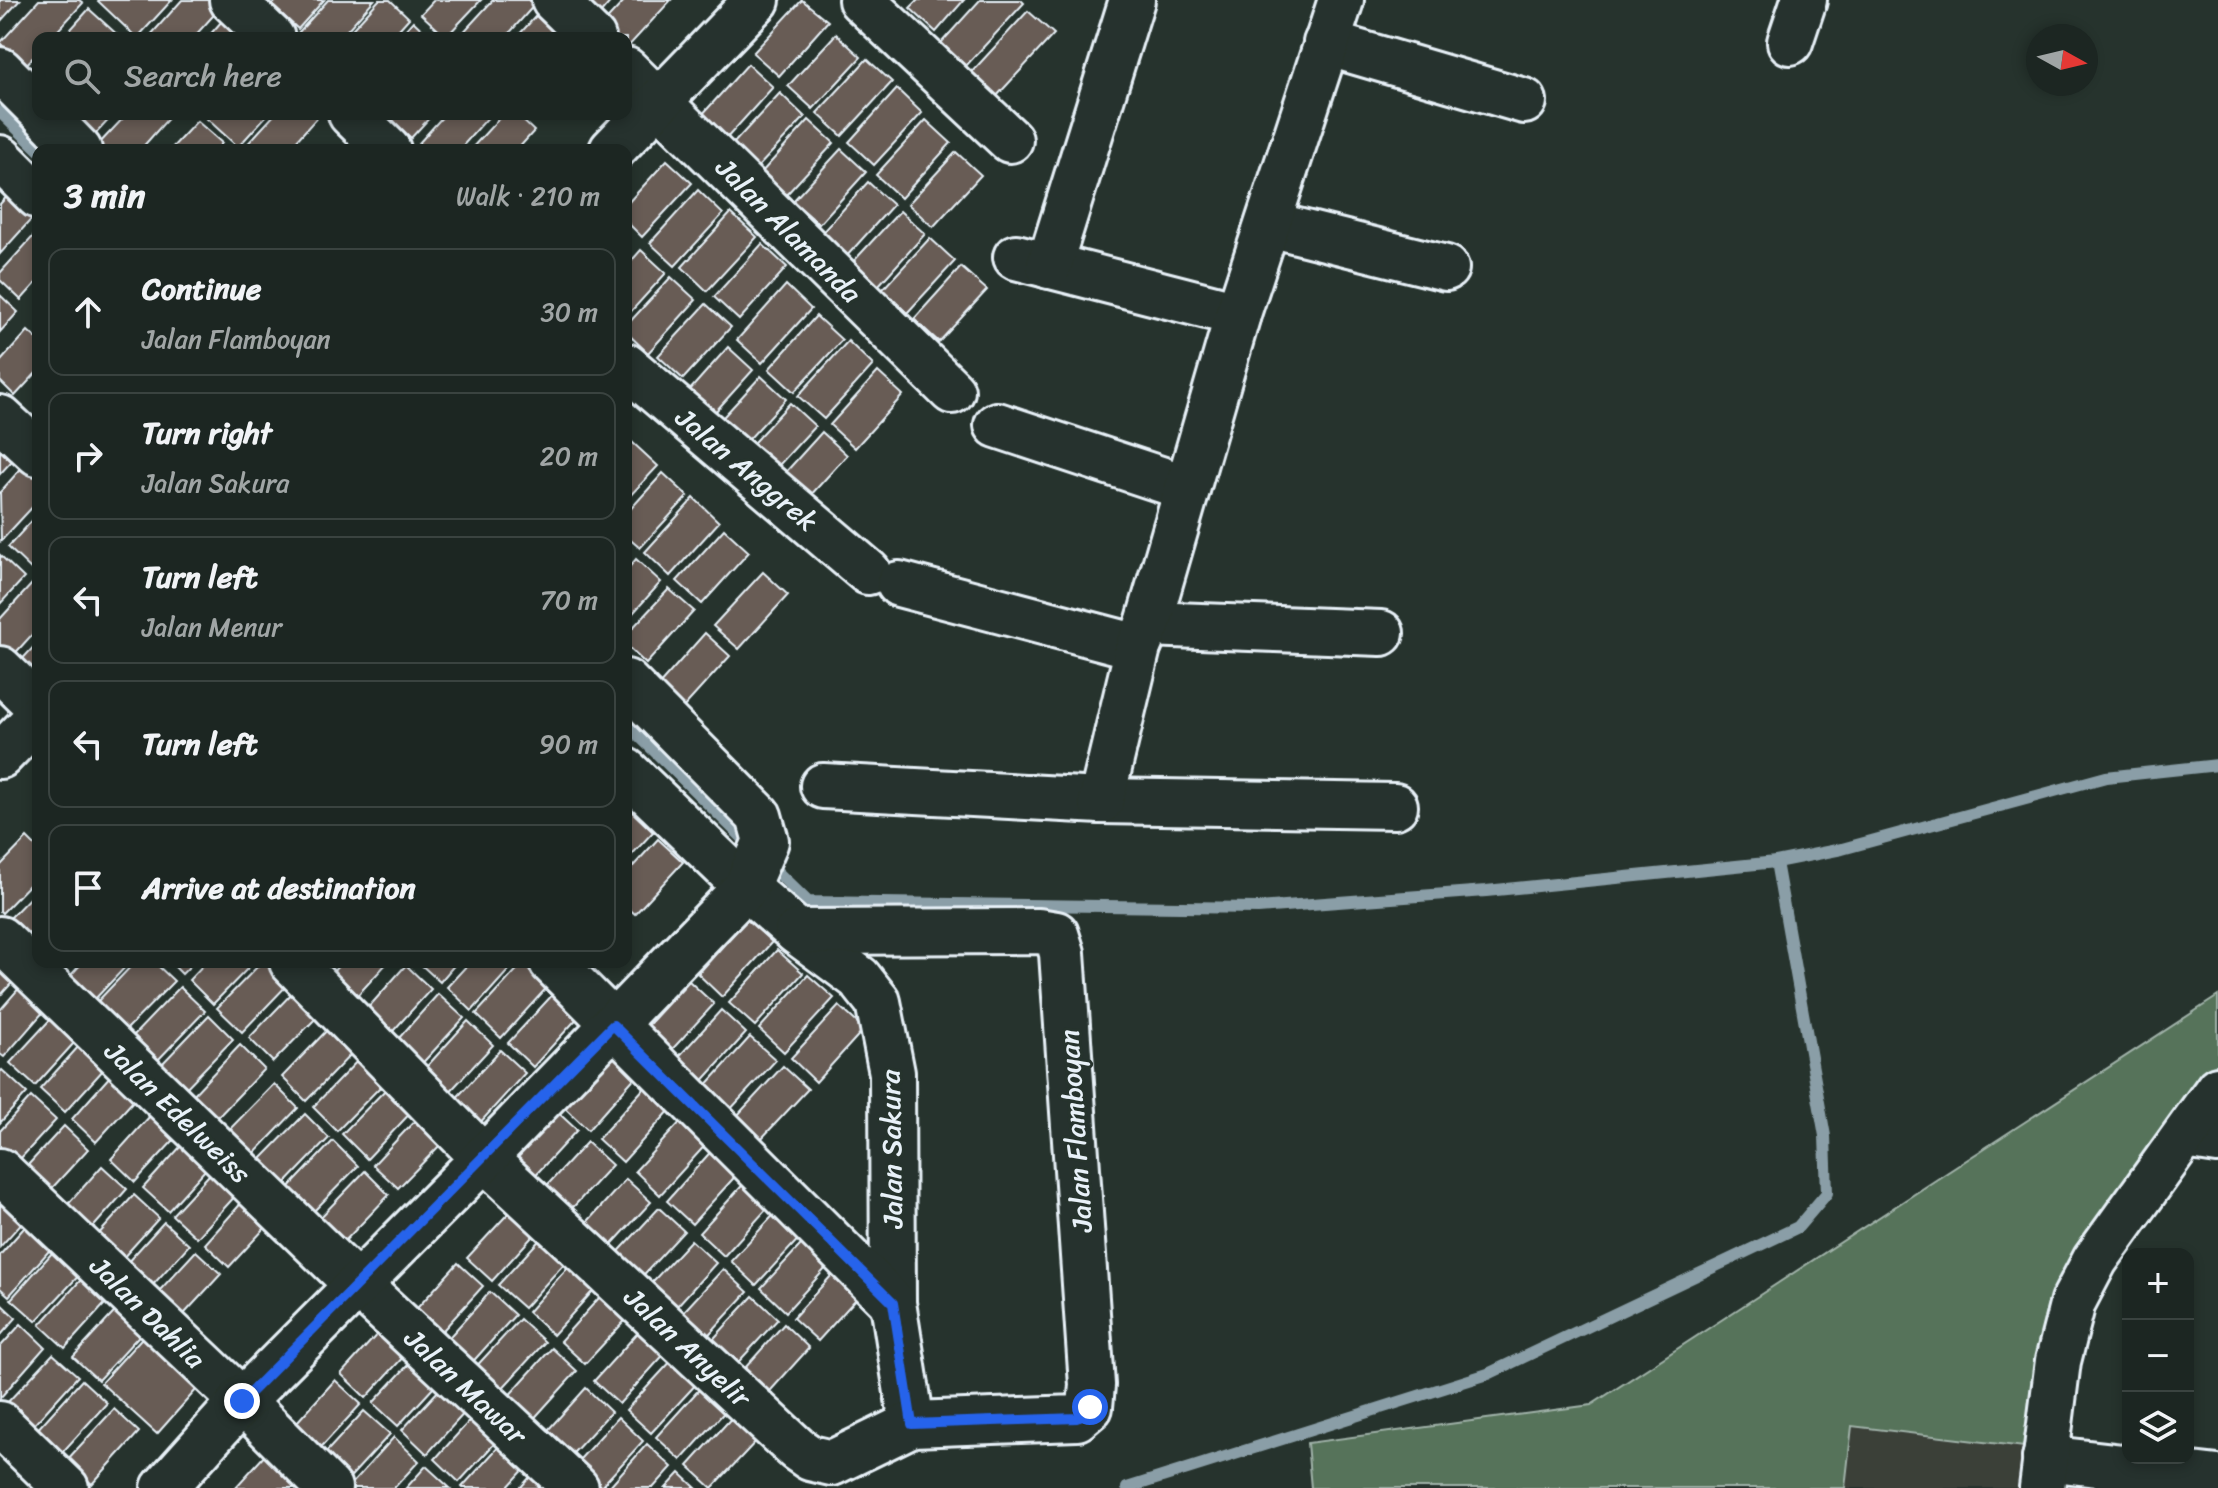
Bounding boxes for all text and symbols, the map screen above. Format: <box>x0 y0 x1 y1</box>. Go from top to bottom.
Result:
north arrow <box>2026 24 2098 96</box>
search box <box>32 32 632 120</box>
text: Search here <box>124 49 282 103</box>
icon: search <box>60 54 104 98</box>
street label: Jalan Alamanda <box>703 145 874 316</box>
text: 3 min <box>64 166 145 226</box>
text: Walk · 210 m <box>456 173 600 219</box>
text: Continue <box>142 262 261 316</box>
text: 30 m <box>541 289 598 335</box>
icon: ahead <box>66 290 110 334</box>
text: Jalan Flamboyan <box>142 316 331 362</box>
street label: Jalan Anggrek <box>663 394 829 544</box>
text: Turn right <box>142 406 272 460</box>
text: 20 m <box>540 433 598 479</box>
icon: right <box>66 434 110 478</box>
text: Jalan Sakura <box>142 460 289 506</box>
text: Turn left <box>142 550 258 604</box>
text: 70 m <box>540 577 598 623</box>
icon: left <box>66 578 110 622</box>
text: Jalan Menur <box>142 604 282 650</box>
text: Turn left <box>142 717 258 771</box>
text: 90 m <box>539 721 598 767</box>
icon: left <box>66 722 110 766</box>
text: Arrive at destination <box>142 861 416 915</box>
icon: arrive <box>66 866 110 910</box>
street label: Jalan Edelweiss <box>92 1028 263 1196</box>
street label: Jalan Flamboyan <box>1044 1028 1107 1235</box>
street label: Jalan Sakura <box>866 1068 917 1230</box>
street label: Jalan Dahlia <box>77 1243 218 1382</box>
map controls <box>2122 1248 2194 1464</box>
button: + <box>2122 1248 2194 1320</box>
street label: Jalan Anyelir <box>612 1274 764 1421</box>
street label: Jalan Mawar <box>392 1315 540 1458</box>
button: − <box>2122 1320 2194 1392</box>
route end <box>224 1383 260 1419</box>
route start <box>1072 1389 1108 1425</box>
button: layers <box>2122 1392 2194 1464</box>

